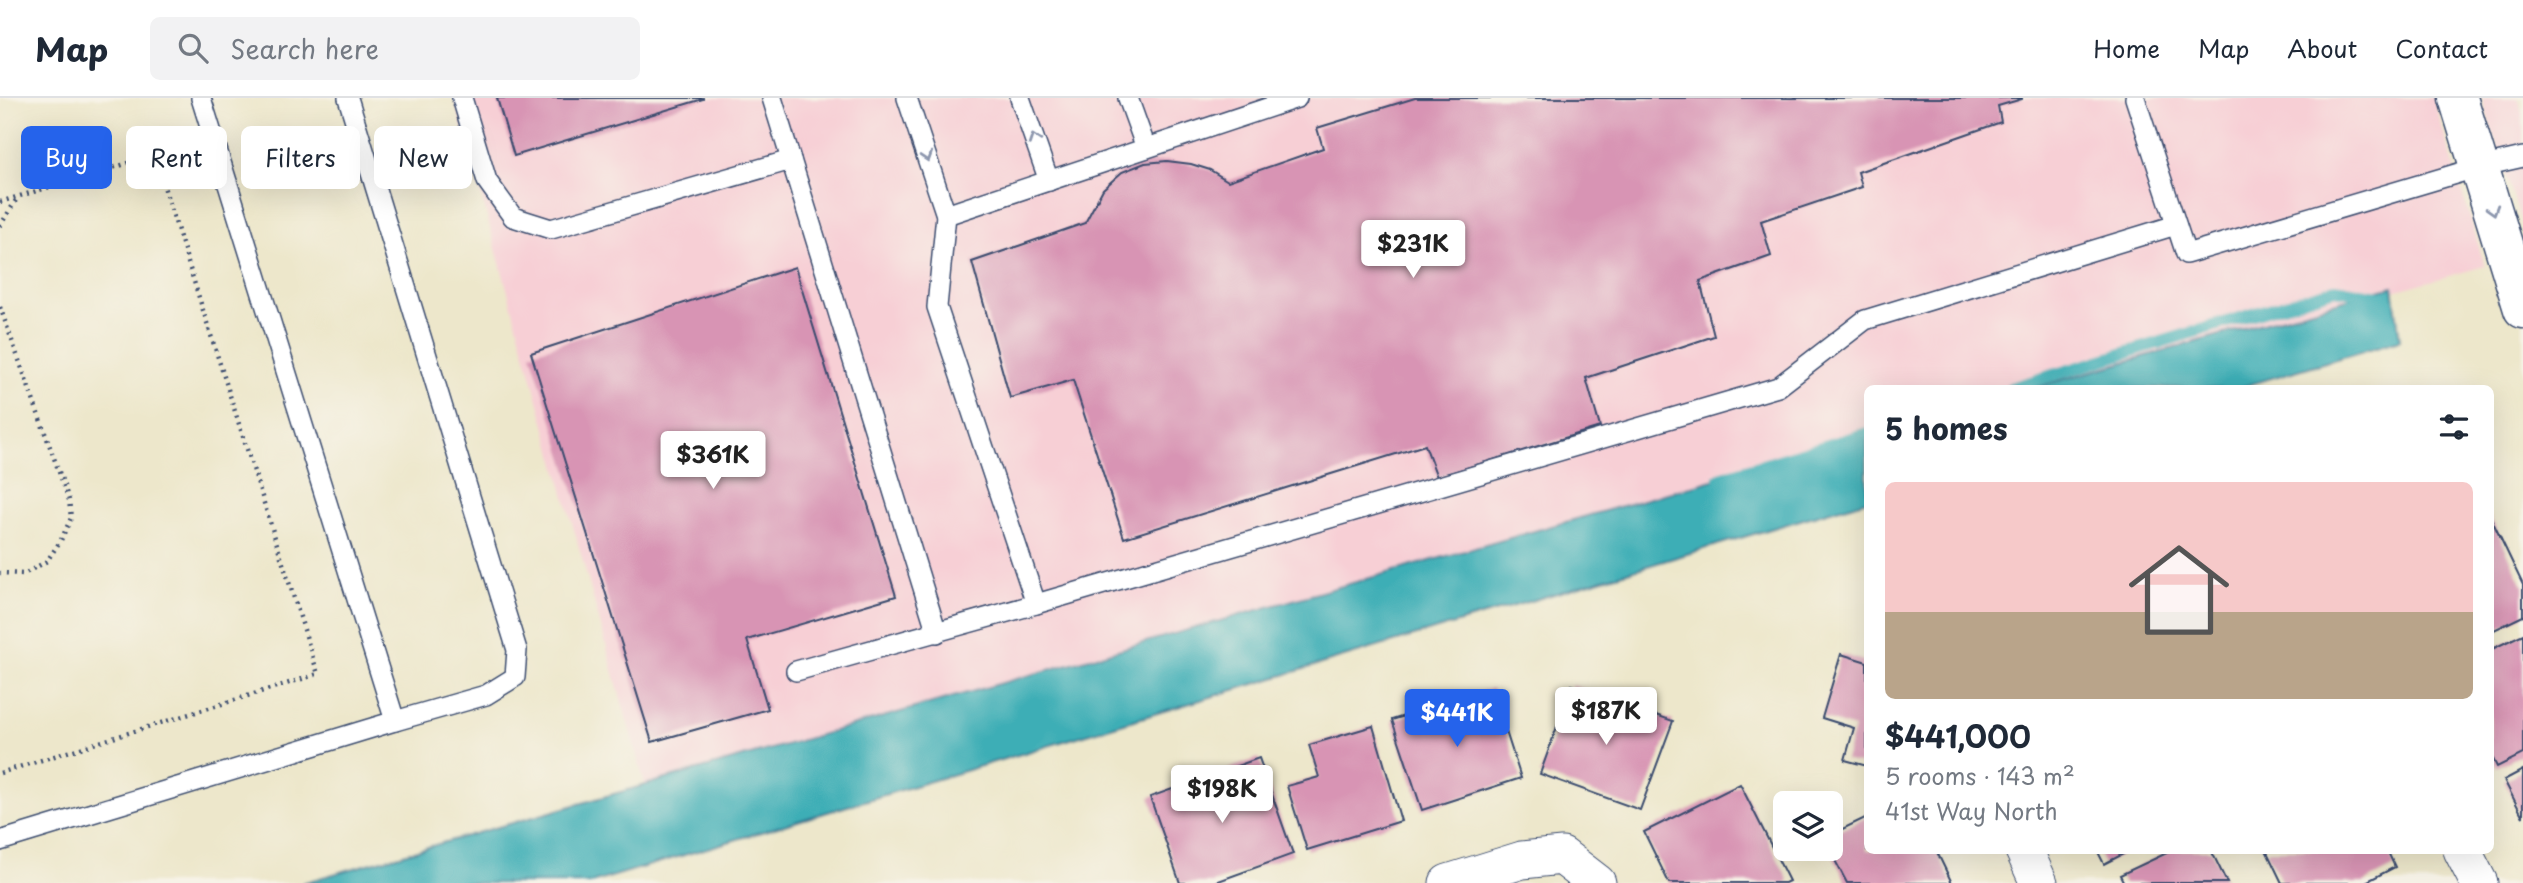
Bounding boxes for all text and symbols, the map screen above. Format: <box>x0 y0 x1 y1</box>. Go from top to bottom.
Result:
search box <box>150 17 640 80</box>
text: Map <box>35 23 108 73</box>
icon: search <box>174 29 212 67</box>
text: Search here <box>230 29 379 68</box>
text: Home <box>2093 30 2160 66</box>
text: Map <box>2198 30 2249 66</box>
text: About <box>2287 30 2357 66</box>
text: Contact <box>2395 30 2488 66</box>
chip: Buy <box>21 126 112 189</box>
chip: Rent <box>126 126 227 189</box>
chip: Filters <box>241 126 360 189</box>
chip: New <box>374 126 472 189</box>
one-way arrow <box>1028 134 1042 146</box>
one-way arrow <box>919 150 933 162</box>
one-way arrow <box>2484 204 2499 216</box>
pin: $231K <box>1364 220 1462 280</box>
text: $231K <box>1377 225 1449 260</box>
text: 5 homes <box>1885 405 2008 450</box>
icon: filters <box>2435 408 2473 446</box>
pin: $361K <box>664 432 762 491</box>
text: $361K <box>677 436 749 471</box>
icon: home <box>2116 527 2242 653</box>
pin: $187K <box>1557 688 1655 747</box>
pin: $441K <box>1408 690 1506 749</box>
text: $187K <box>1571 692 1641 727</box>
text: $441K <box>1421 694 1493 729</box>
text: $441,000 <box>1885 713 2031 758</box>
text: 5 rooms · 143 m² <box>1885 758 2075 793</box>
pin: $198K <box>1173 766 1271 825</box>
text: $198K <box>1187 770 1257 805</box>
map controls <box>1773 791 1843 861</box>
button: layers <box>1773 791 1843 861</box>
text: 41st Way North <box>1885 793 2058 828</box>

